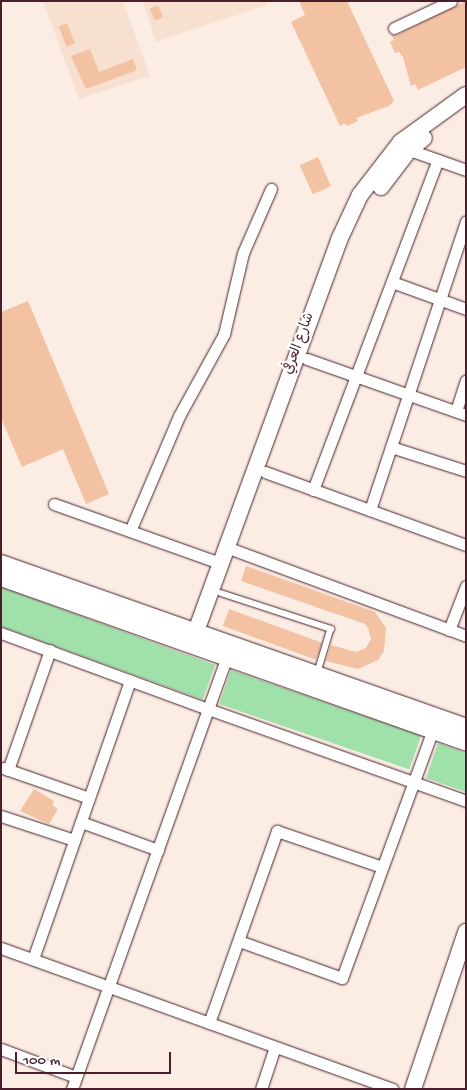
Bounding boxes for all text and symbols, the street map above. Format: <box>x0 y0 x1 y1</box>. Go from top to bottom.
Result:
street label: شارع العرفي <box>281 311 319 377</box>
scale bar <box>18 1042 174 1074</box>
text: 100 m <box>23 1052 60 1070</box>

